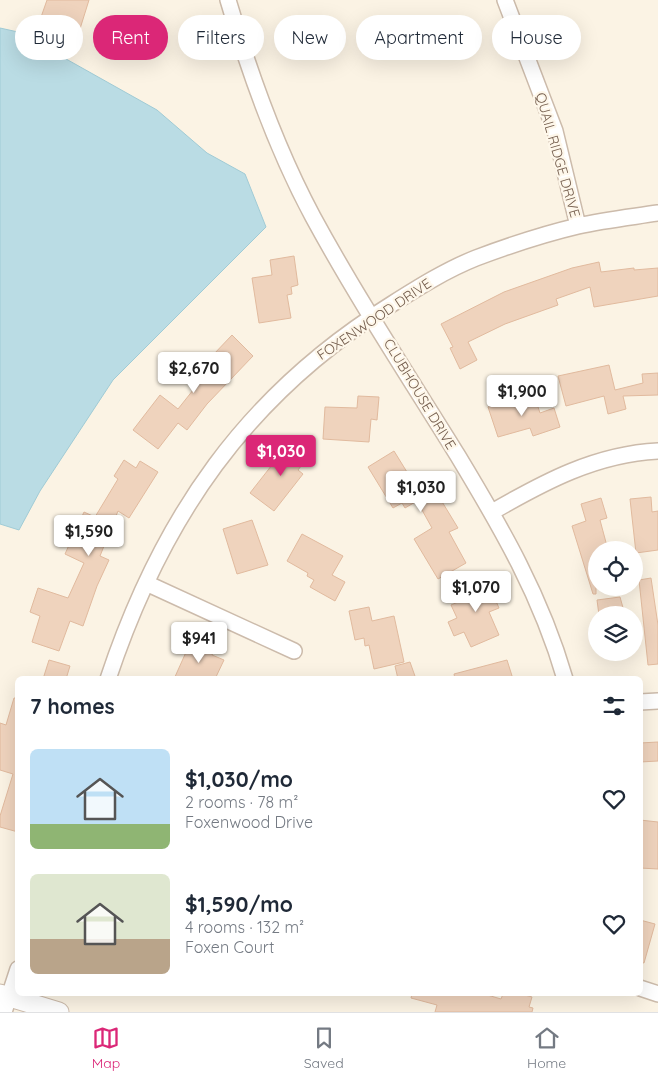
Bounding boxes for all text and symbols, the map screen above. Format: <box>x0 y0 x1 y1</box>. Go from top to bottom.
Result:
chip: Buy <box>15 15 83 60</box>
chip: Rent <box>93 15 168 60</box>
chip: Filters <box>178 15 264 60</box>
chip: New <box>274 15 346 60</box>
chip: Apartment <box>356 15 482 60</box>
chip: House <box>492 15 581 60</box>
street label: QUAIL RIDGE DRIVE <box>532 90 584 220</box>
street label: FOXENWOOD DRIVE <box>314 274 434 364</box>
street label: CLUBHOUSE DRIVE <box>380 335 460 453</box>
pin: $2,670 <box>153 352 235 394</box>
text: $2,670 <box>169 358 219 378</box>
pin: $1,900 <box>481 374 563 417</box>
text: $1,900 <box>498 381 546 401</box>
pin: $1,030 <box>240 434 322 477</box>
text: $1,030 <box>257 441 305 461</box>
pin: $1,030 <box>380 470 462 513</box>
text: $1,030 <box>397 477 445 497</box>
pin: $1,590 <box>48 514 130 557</box>
text: $1,590 <box>65 521 113 541</box>
map controls <box>588 541 643 661</box>
button: locate <box>588 541 643 596</box>
pin: $1,070 <box>435 570 517 613</box>
text: $1,070 <box>452 577 500 597</box>
button: layers <box>588 606 643 661</box>
pin: $941 <box>169 622 229 664</box>
text: $941 <box>182 628 216 648</box>
icon: filters <box>600 692 628 720</box>
text: 7 homes <box>30 693 115 719</box>
text: $1,030/mo <box>185 766 293 792</box>
icon: home <box>70 769 130 829</box>
icon: heart <box>600 785 628 813</box>
text: 2 rooms · 78 m² <box>185 792 298 812</box>
text: Foxenwood Drive <box>185 812 313 832</box>
text: $1,590/mo <box>185 891 293 917</box>
icon: home <box>70 894 130 954</box>
icon: heart <box>600 910 628 938</box>
text: 4 rooms · 132 m² <box>185 917 304 937</box>
text: Foxen Court <box>185 937 274 957</box>
tab: Map <box>92 1024 120 1072</box>
tab: Saved <box>304 1024 344 1072</box>
tab: Home <box>527 1024 566 1072</box>

